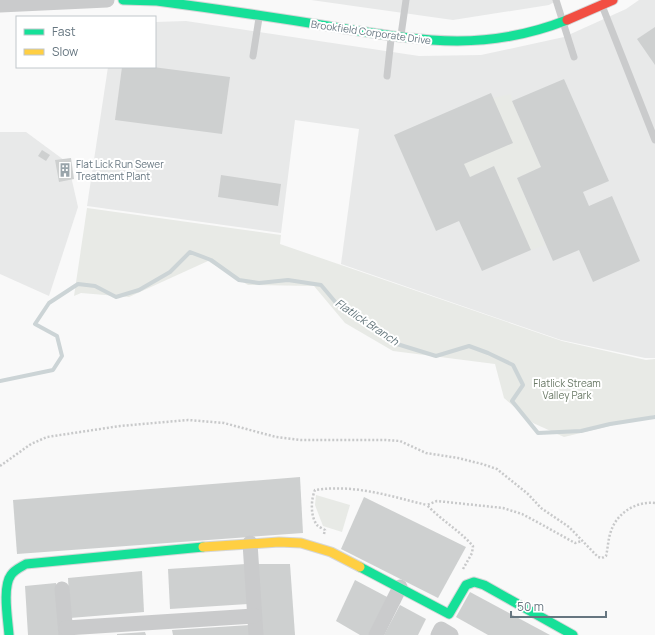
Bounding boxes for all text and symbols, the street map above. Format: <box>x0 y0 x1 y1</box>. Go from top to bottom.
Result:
legend <box>16 16 156 68</box>
street label: Brookfield Corporate Drive <box>310 17 432 47</box>
text: Fast <box>52 23 76 40</box>
text: Slow <box>52 43 78 60</box>
place label: Flat Lick Run Sewer Treatment Plant <box>76 157 164 183</box>
building icon: Flat Lick Run Sewer Treatment Plant <box>57 162 73 178</box>
water label: Flatlick Branch <box>333 295 402 349</box>
park label: Flatlick Stream Valley Park <box>533 376 601 402</box>
scale bar <box>511 593 606 619</box>
text: 50 m <box>517 598 544 615</box>

